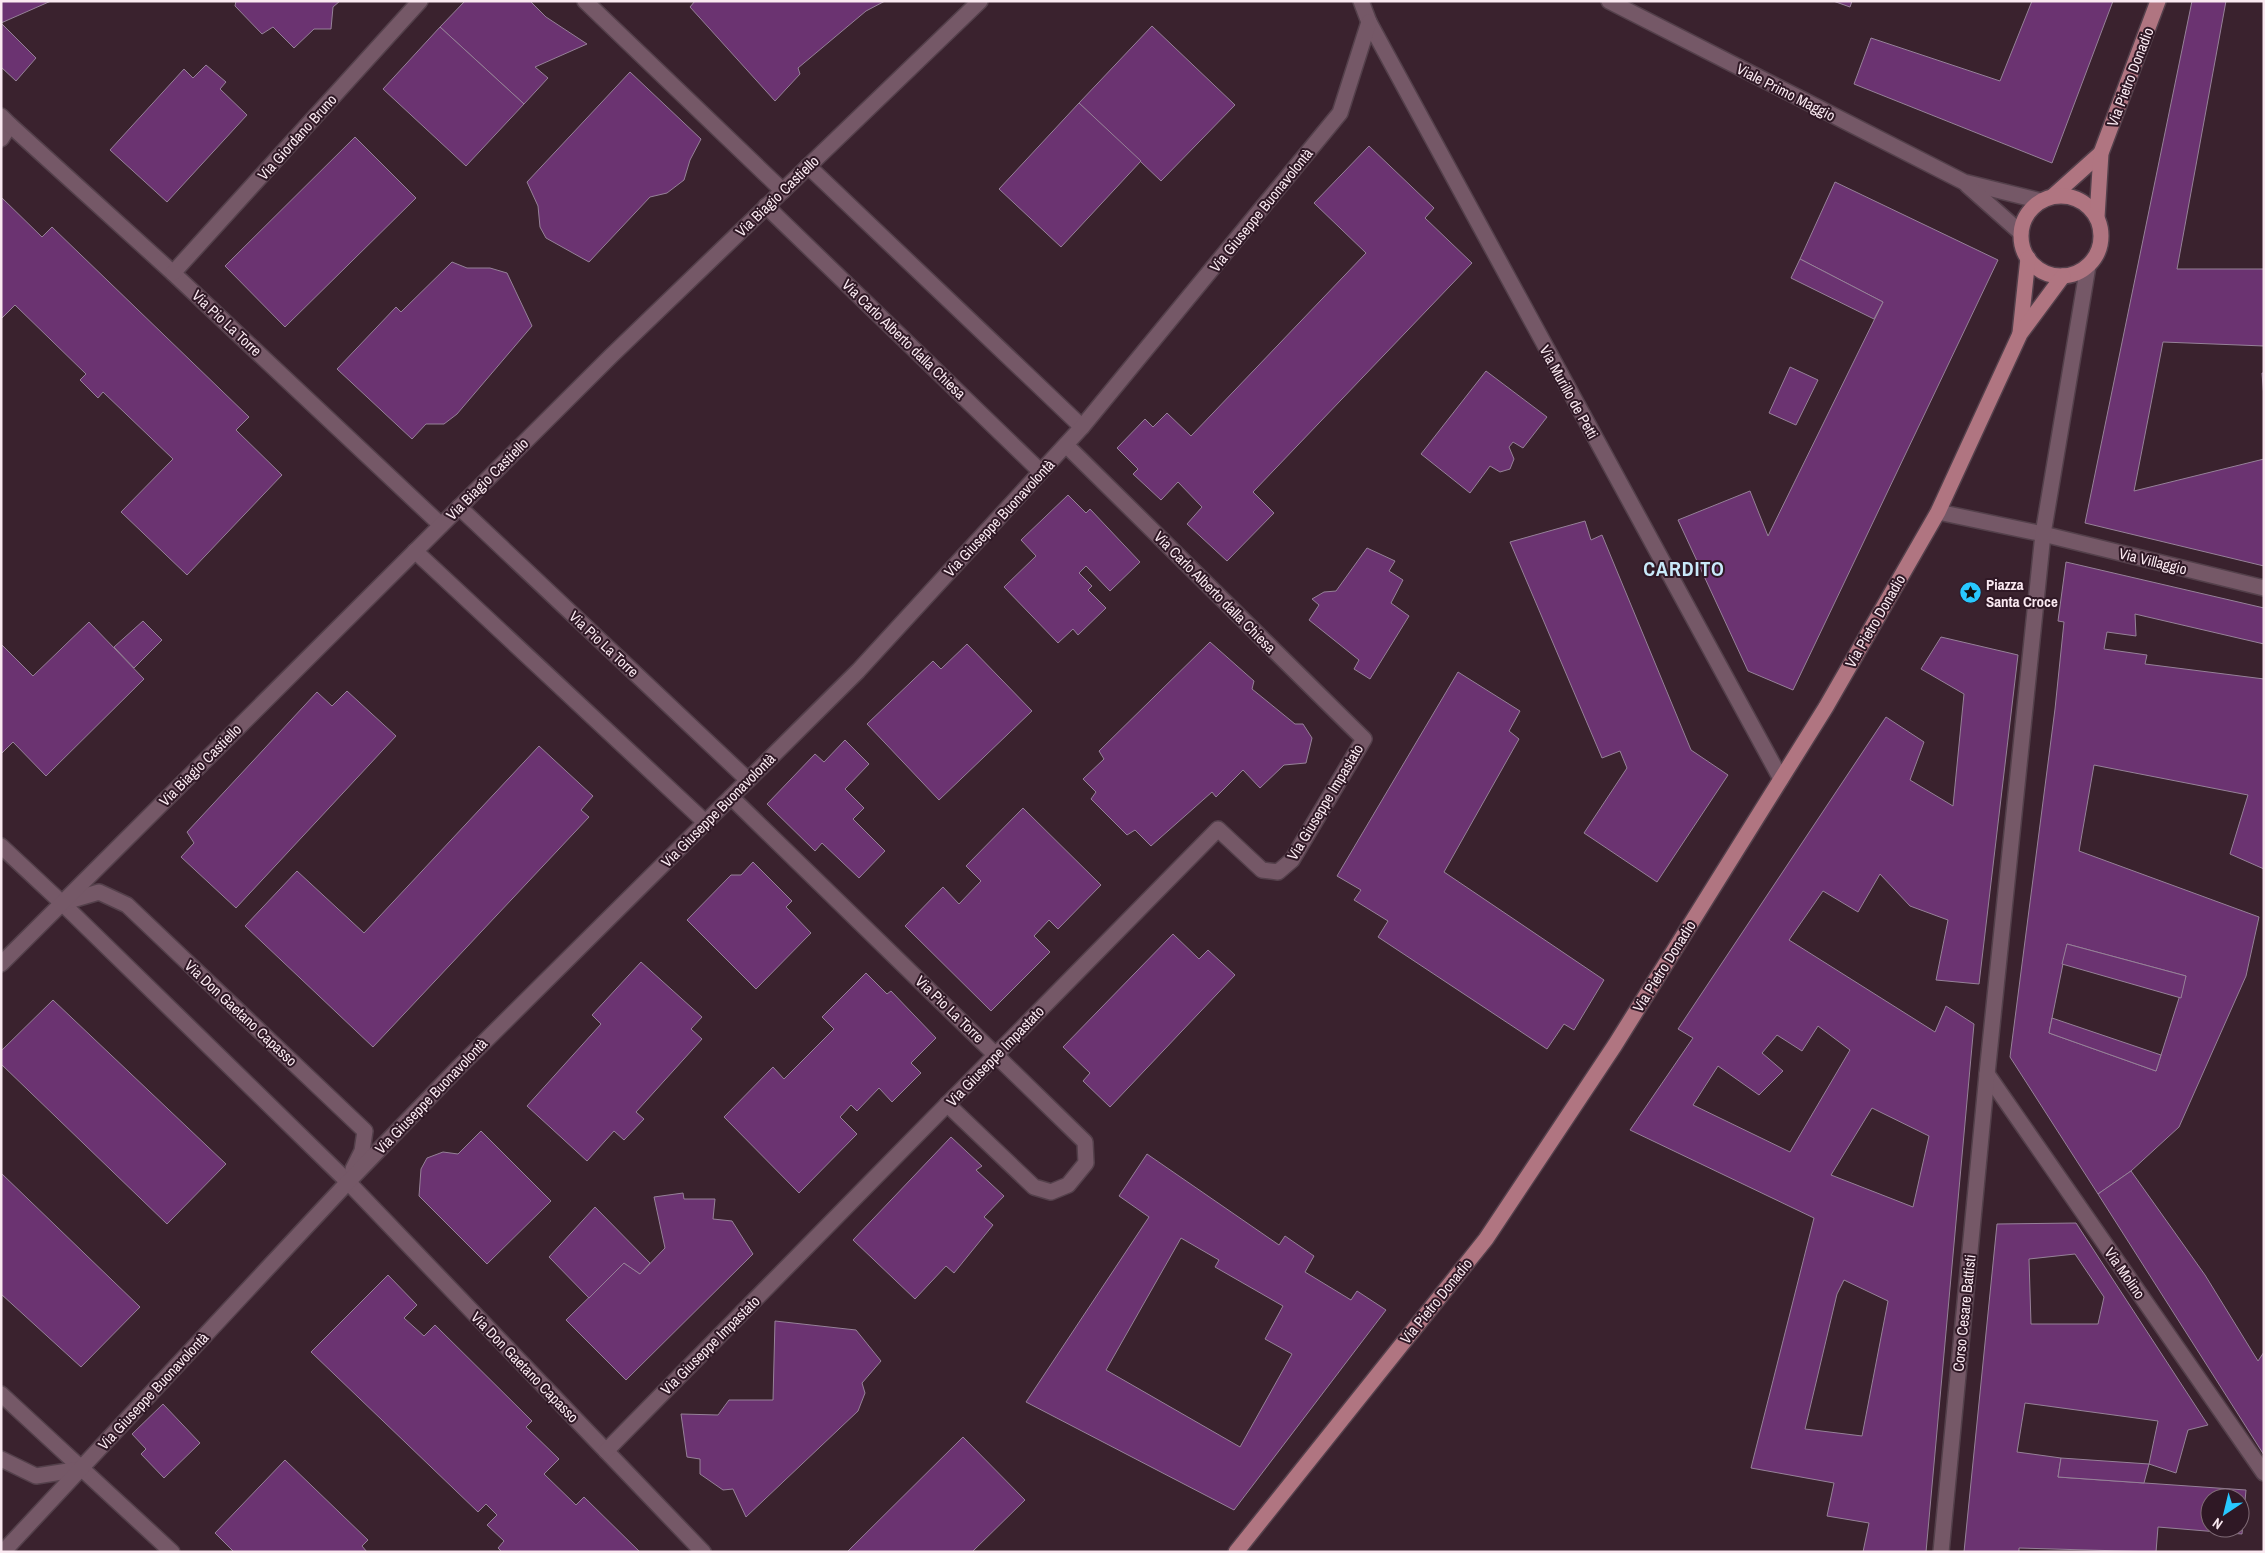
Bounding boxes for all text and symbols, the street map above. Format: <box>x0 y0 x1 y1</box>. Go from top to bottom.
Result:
street label: Via Pietro Donadio <box>2101 24 2159 130</box>
street label: Viale Primo Maggio <box>1733 58 1839 126</box>
street label: Via Giordano Bruno <box>253 89 341 185</box>
street label: Via Giuseppe Buonavolontà <box>1204 144 1318 276</box>
street label: Via Biagio Castiello <box>731 151 823 241</box>
street label: Via Carlo Alberto dalla Chiesa <box>838 274 971 404</box>
street label: Via Pio La Torre <box>187 285 267 361</box>
street label: Via Murillo de Petti <box>1535 341 1603 443</box>
street label: Via Biagio Castiello <box>441 433 533 525</box>
street label: Via Giuseppe Buonavolontà <box>939 455 1059 581</box>
street label: Via Carlo Alberto dalla Chiesa <box>1149 526 1281 658</box>
street label: Via Villaggio <box>2117 542 2189 580</box>
district label: CARDITO <box>1643 555 1725 582</box>
street label: Via Pietro Donadio <box>1840 570 1910 671</box>
place label: Piazza Santa Croce <box>1986 574 2058 612</box>
place icon: Piazza Santa Croce <box>1958 581 1982 605</box>
street label: Via Pio La Torre <box>564 606 644 682</box>
street label: Via Biagio Castiello <box>154 719 246 811</box>
street label: Via Giuseppe Impastato <box>1282 740 1368 864</box>
street label: Via Giuseppe Buonavolontà <box>656 748 780 872</box>
street label: Via Pietro Donadio <box>1627 916 1701 1016</box>
street label: Via Don Gaetano Capasso <box>180 955 302 1071</box>
street label: Via Pio La Torre <box>911 971 989 1047</box>
street label: Via Giuseppe Impastato <box>941 1001 1049 1111</box>
street label: Via Giuseppe Buonavolontà <box>370 1033 492 1159</box>
street label: Via Molino <box>2100 1243 2150 1303</box>
street label: Corso Cesare Battisti <box>1947 1253 1981 1373</box>
street label: Via Pietro Donadio <box>1395 1254 1477 1348</box>
street label: Via Giuseppe Impastato <box>656 1291 764 1399</box>
street label: Via Don Gaetano Capasso <box>466 1307 584 1427</box>
street label: Via Giuseppe Buonavolontà <box>93 1328 213 1454</box>
north arrow <box>2200 1488 2250 1538</box>
text: N <box>2209 1514 2226 1533</box>

